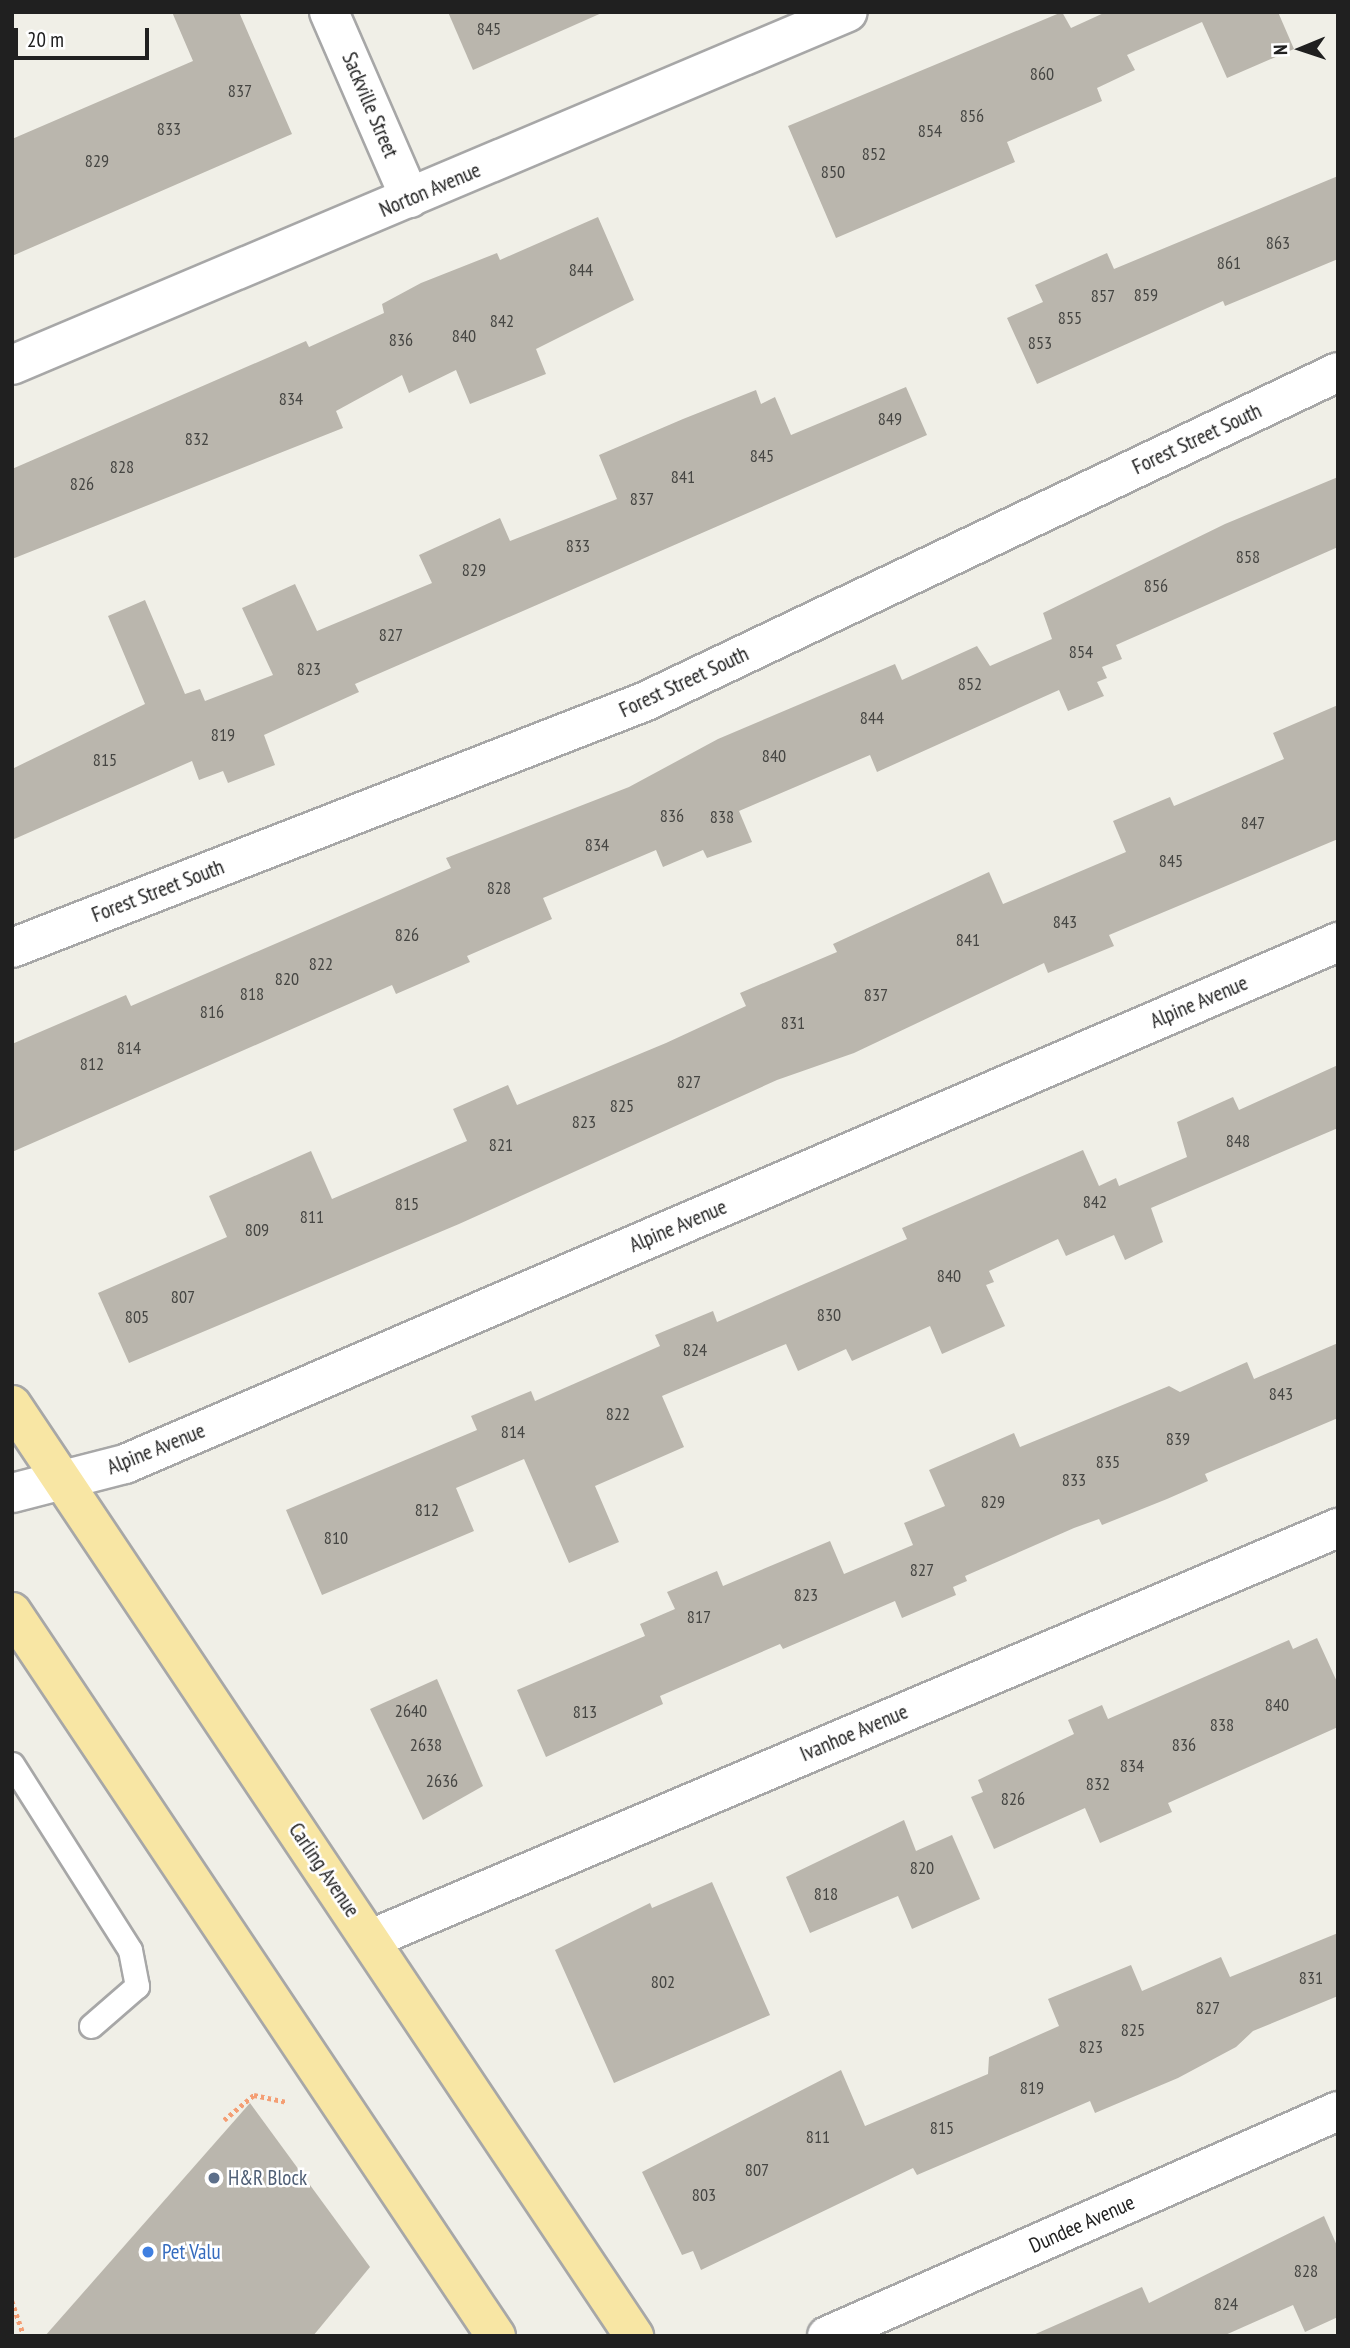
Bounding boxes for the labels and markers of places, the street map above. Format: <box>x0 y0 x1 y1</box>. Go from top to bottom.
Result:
place label: H&R Block <box>228 2165 307 2191</box>
marker: H&R Block <box>206 2170 222 2186</box>
place label: Pet Valu <box>162 2239 221 2265</box>
marker: Pet Valu <box>140 2244 156 2260</box>

